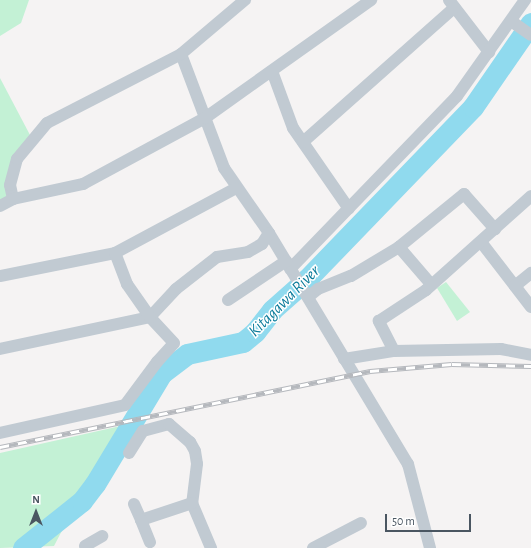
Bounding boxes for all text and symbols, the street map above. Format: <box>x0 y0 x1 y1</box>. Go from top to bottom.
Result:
water label: Kitagawa River <box>244 261 324 341</box>
north arrow <box>16 492 56 532</box>
text: N <box>32 494 40 505</box>
scale bar <box>387 506 473 532</box>
text: 50 m <box>392 515 415 527</box>

